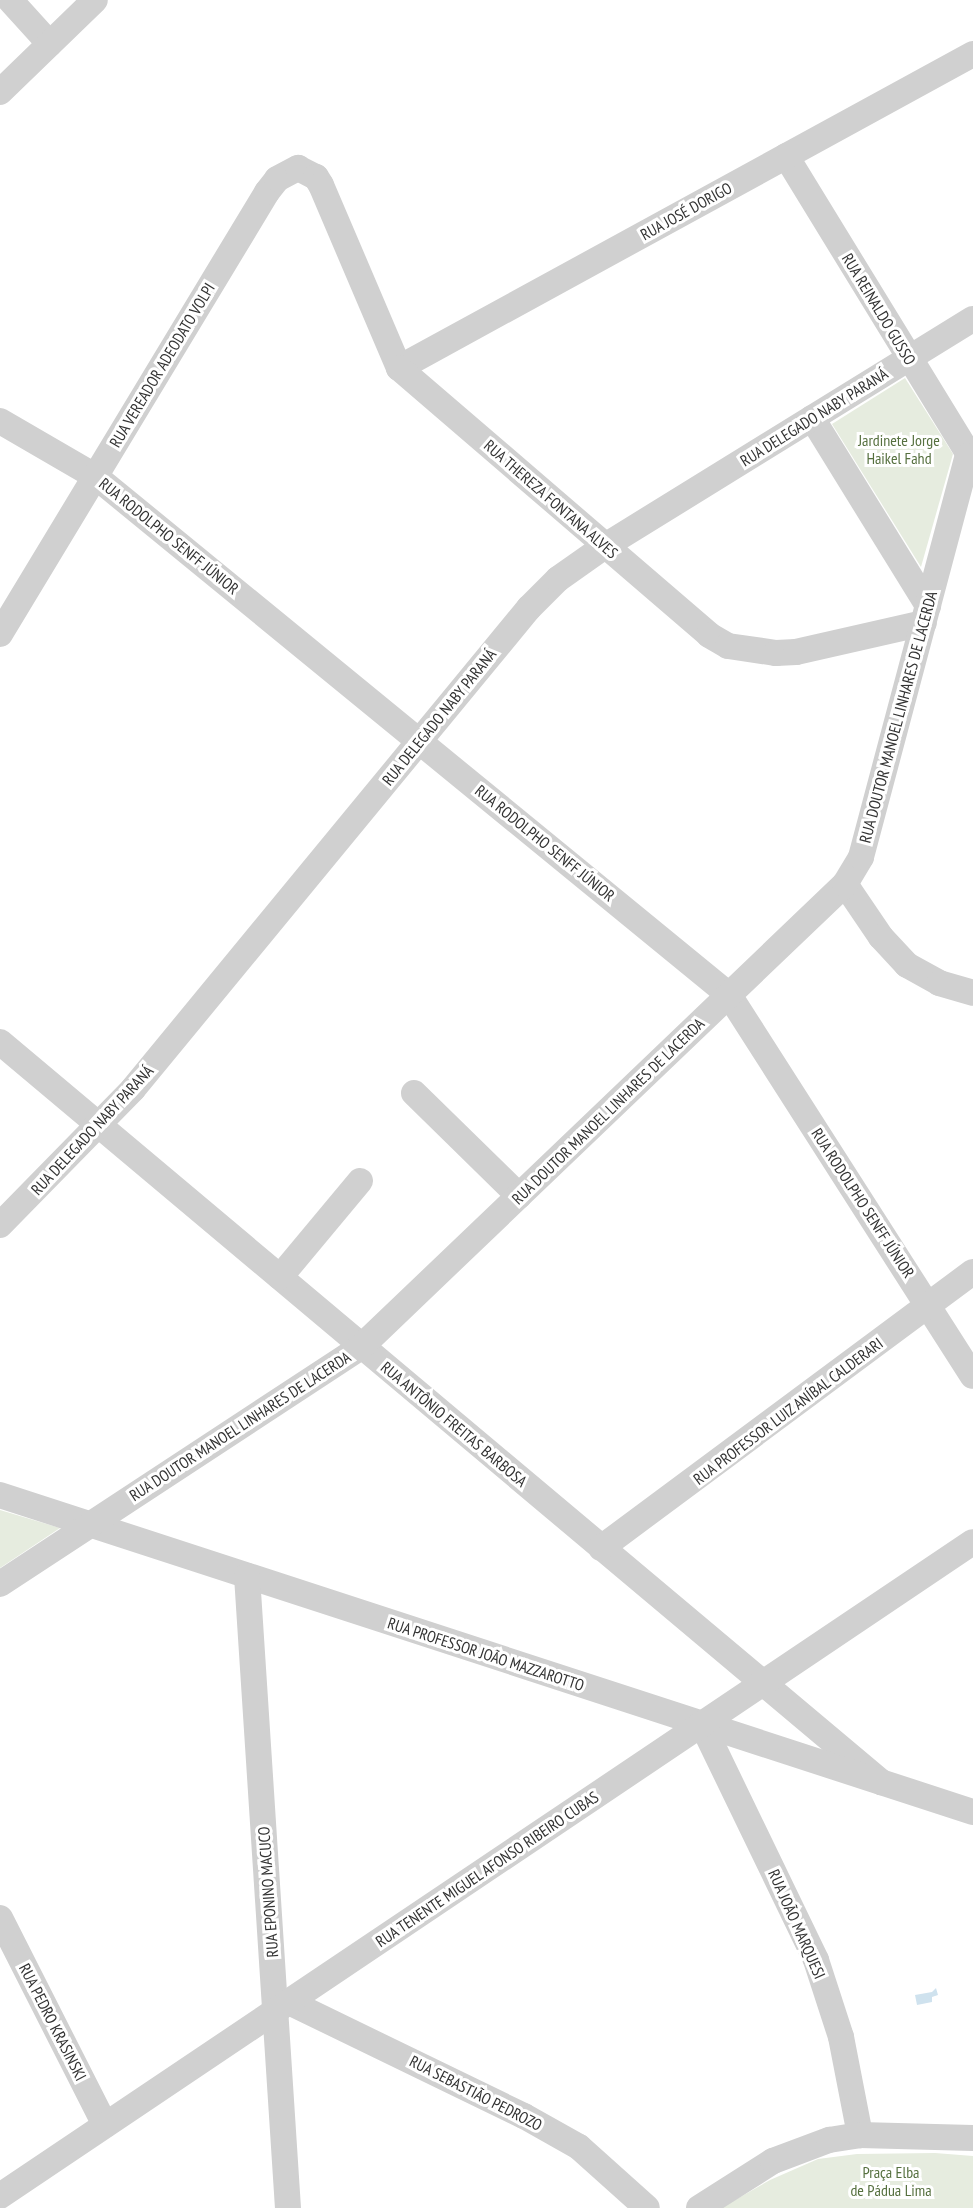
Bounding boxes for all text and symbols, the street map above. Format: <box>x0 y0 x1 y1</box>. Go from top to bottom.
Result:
street label: RUA JOSÉ DORIGO <box>637 178 735 244</box>
street label: RUA REINALDO GUSSO <box>838 249 920 369</box>
street label: RUA VEREADOR ADEODATO VOLPI <box>105 279 219 451</box>
street label: RUA DELEGADO NABY PARANÁ <box>736 364 892 470</box>
park label: Jardinete Jorge Haikel Fahd <box>858 430 940 468</box>
street label: RUA THEREZA FONTANA ALVES <box>479 435 623 563</box>
street label: RUA RODOLPHO SENFF JÚNIOR <box>95 474 243 598</box>
street label: RUA DOUTOR MANOEL LINHARES DE LACERDA <box>855 588 941 846</box>
street label: RUA DELEGADO NABY PARANÁ <box>378 644 500 790</box>
street label: RUA RODOLPHO SENFF JÚNIOR <box>471 781 619 905</box>
street label: RUA DOUTOR MANOEL LINHARES DE LACERDA <box>507 1013 709 1209</box>
street label: RUA DELEGADO NABY PARANÁ <box>27 1061 157 1199</box>
street label: RUA RODOLPHO SENFF JÚNIOR <box>807 1125 919 1281</box>
street label: RUA PROFESSOR LUIZ ANÍBAL CALDERARI <box>689 1333 887 1489</box>
street label: RUA DOUTOR MANOEL LINHARES DE LACERDA <box>125 1347 355 1505</box>
street label: RUA ANTÔNIO FREITAS BARBOSA <box>377 1357 531 1491</box>
street label: RUA PROFESSOR JOÃO MAZZAROTTO <box>385 1613 587 1695</box>
street label: RUA TENENTE MIGUEL AFONSO RIBEIRO CUBAS <box>371 1786 603 1952</box>
street label: RUA EPONINO MACUCO <box>254 1826 282 1958</box>
street label: RUA JOÃO MARQUESI <box>764 1866 830 1982</box>
street label: RUA PEDRO KRASINSKI <box>15 1960 91 2084</box>
street label: RUA SEBASTIÃO PEDROZO <box>406 2051 546 2135</box>
park label: Praça Elba de Pádua Lima <box>850 2162 932 2200</box>

